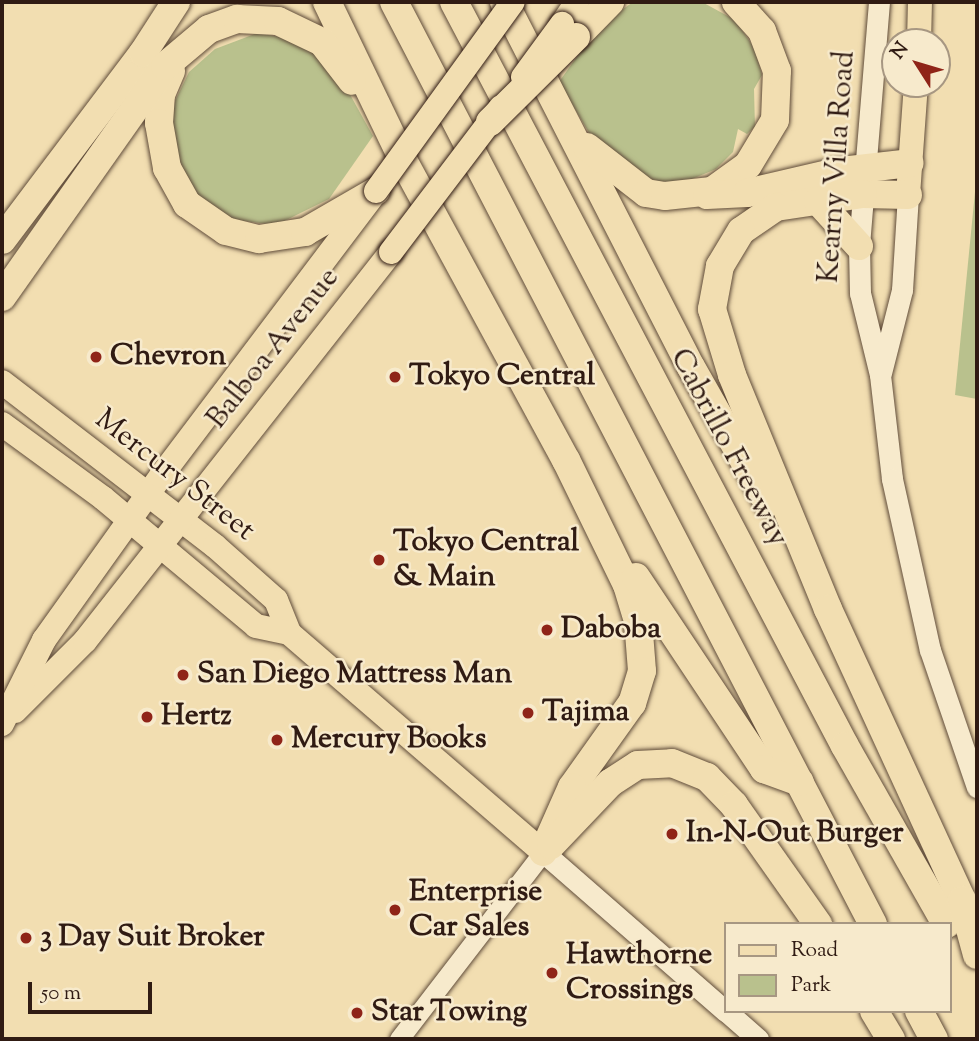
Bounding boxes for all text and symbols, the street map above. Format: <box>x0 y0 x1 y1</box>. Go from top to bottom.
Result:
north arrow <box>881 28 951 98</box>
text: N <box>885 37 916 65</box>
street label: Kearny Villa Road <box>812 50 864 284</box>
street label: Balboa Avenue <box>200 261 348 437</box>
place label: Chevron <box>110 339 226 375</box>
street label: Cabrillo Freeway <box>661 343 795 553</box>
marker: Chevron <box>88 349 104 365</box>
place label: Tokyo Central <box>409 359 595 395</box>
marker: Tokyo Central <box>387 369 403 385</box>
street label: Mercury Street <box>87 402 261 550</box>
place label: Tokyo Central & Main <box>393 525 579 596</box>
marker: Tokyo Central & Main <box>371 552 387 568</box>
place label: Daboba <box>561 612 661 648</box>
marker: Daboba <box>539 622 555 638</box>
place label: San Diego Mattress Man <box>197 657 512 693</box>
marker: San Diego Mattress Man <box>175 667 191 683</box>
place label: Tajima <box>542 695 629 731</box>
place label: Hertz <box>161 699 232 735</box>
marker: Tajima <box>520 705 536 721</box>
marker: Hertz <box>139 709 155 725</box>
place label: Mercury Books <box>291 722 486 758</box>
marker: Mercury Books <box>269 732 285 748</box>
place label: In-N-Out Burger <box>686 816 903 852</box>
marker: In-N-Out Burger <box>664 826 680 842</box>
place label: Enterprise Car Sales <box>409 875 542 945</box>
marker: Enterprise Car Sales <box>387 902 403 918</box>
place label: 3 Day Suit Broker <box>40 920 265 956</box>
legend <box>724 922 951 1013</box>
marker: 3 Day Suit Broker <box>18 930 34 946</box>
text: Road <box>791 936 838 966</box>
place label: Hawthorne Crossings <box>566 938 712 1009</box>
marker: Hawthorne Crossings <box>544 965 560 981</box>
scale bar <box>32 968 156 1012</box>
text: Park <box>791 971 831 1001</box>
text: 50 m <box>41 979 81 1009</box>
place label: Star Towing <box>371 995 527 1031</box>
marker: Star Towing <box>349 1005 365 1021</box>

